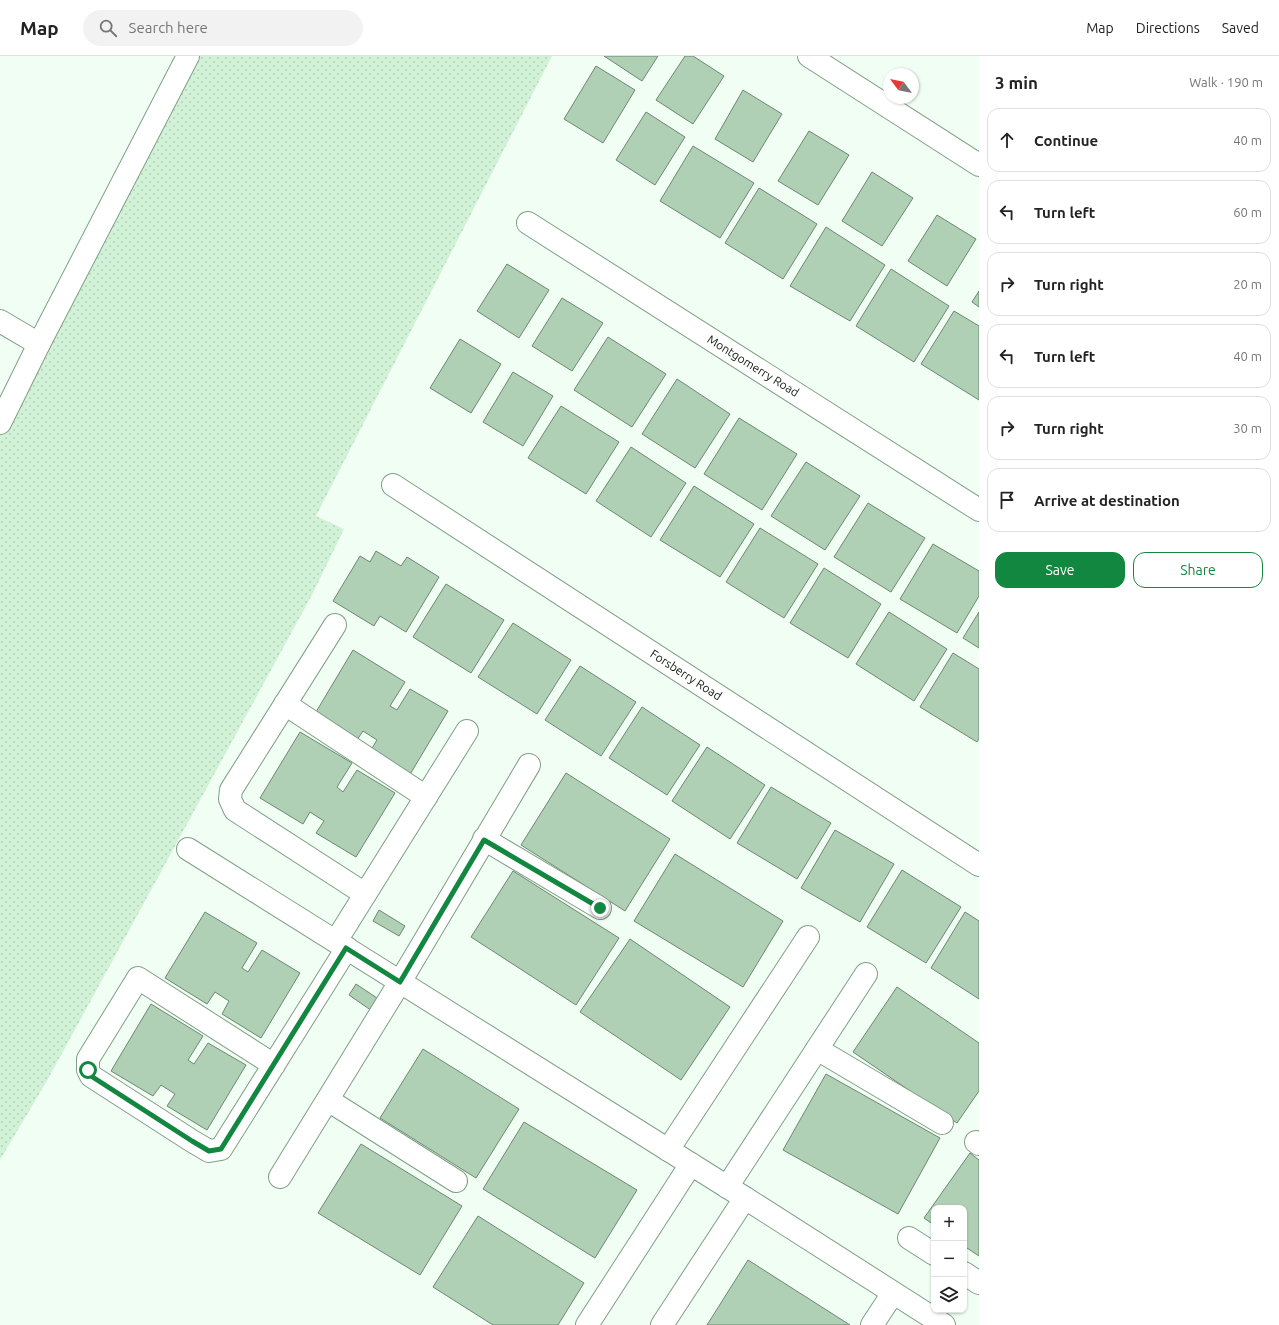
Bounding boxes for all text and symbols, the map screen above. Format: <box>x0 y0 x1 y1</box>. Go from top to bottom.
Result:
search box <box>83 10 363 46</box>
text: Map <box>20 17 59 39</box>
icon: search <box>97 17 119 39</box>
text: Search here <box>129 19 208 36</box>
text: Map <box>1086 20 1114 36</box>
text: Directions <box>1136 20 1200 36</box>
text: Saved <box>1222 20 1259 36</box>
north arrow <box>883 68 919 104</box>
text: 3 min <box>995 73 1038 92</box>
text: Walk · 190 m <box>1189 75 1263 89</box>
icon: ahead <box>996 129 1018 151</box>
text: Continue <box>1034 132 1098 149</box>
text: 40 m <box>1233 133 1262 147</box>
icon: left <box>996 201 1018 223</box>
text: Turn left <box>1034 204 1095 221</box>
text: 60 m <box>1233 205 1262 219</box>
icon: right <box>996 273 1018 295</box>
text: Turn right <box>1034 276 1104 293</box>
text: 20 m <box>1233 277 1262 291</box>
street label: Montgomerry Road <box>705 332 801 399</box>
icon: left <box>996 345 1018 367</box>
text: Turn left <box>1034 348 1095 365</box>
text: 40 m <box>1233 349 1262 363</box>
icon: right <box>996 417 1018 439</box>
text: Turn right <box>1034 420 1104 437</box>
text: 30 m <box>1233 421 1262 435</box>
icon: arrive <box>996 489 1018 511</box>
text: Arrive at destination <box>1034 492 1180 509</box>
button: Save <box>995 552 1125 588</box>
button: Share <box>1133 552 1263 588</box>
street label: Forsberry Road <box>648 647 724 702</box>
route end <box>591 899 609 917</box>
route start <box>79 1061 97 1079</box>
map controls <box>931 1205 967 1313</box>
button: + <box>931 1205 967 1241</box>
button: − <box>931 1241 967 1277</box>
button: layers <box>931 1277 967 1313</box>

